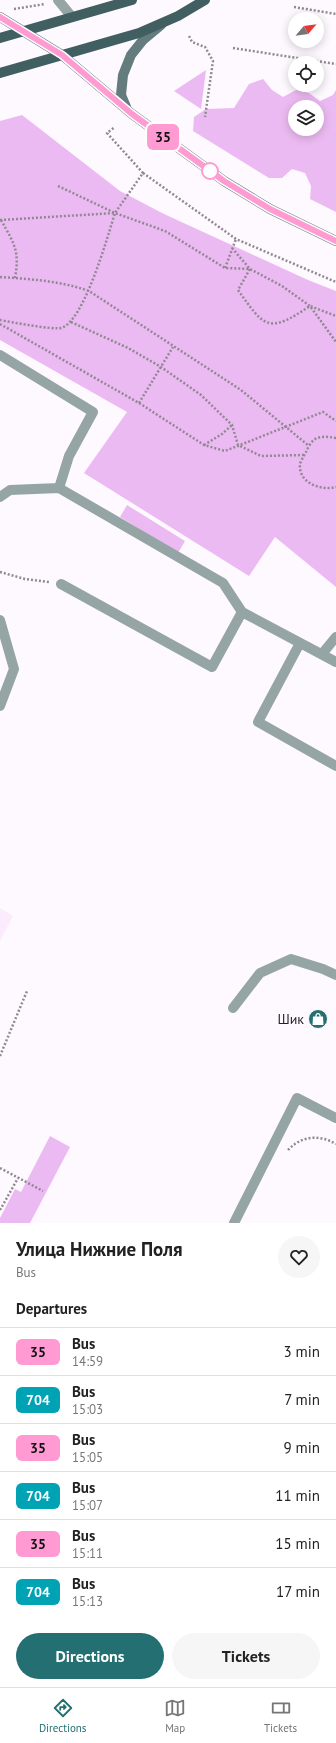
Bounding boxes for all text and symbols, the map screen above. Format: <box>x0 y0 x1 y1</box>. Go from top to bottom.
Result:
north arrow <box>288 12 324 48</box>
map controls <box>288 12 324 136</box>
button: locate <box>288 56 324 92</box>
button: layers <box>288 100 324 136</box>
line badge: 35 <box>145 124 181 150</box>
text: 35 <box>155 128 171 146</box>
unlabelled marker <box>201 162 219 180</box>
shop icon: Шик <box>307 1008 329 1030</box>
place label: Шик <box>277 1010 304 1028</box>
button: heart <box>278 1236 320 1278</box>
text: Улица Нижние Поля <box>16 1237 183 1261</box>
text: Bus <box>16 1264 36 1281</box>
text: Departures <box>16 1299 87 1318</box>
text: Bus <box>72 1334 95 1353</box>
text: 3 min <box>283 1342 320 1361</box>
text: 35 <box>30 1343 46 1361</box>
text: 14:59 <box>72 1353 103 1370</box>
text: Bus <box>72 1382 95 1401</box>
text: 7 min <box>284 1390 320 1409</box>
text: 704 <box>26 1391 50 1409</box>
text: 15:03 <box>72 1401 103 1418</box>
text: Bus <box>72 1430 95 1449</box>
text: 9 min <box>283 1438 320 1457</box>
text: 35 <box>30 1439 46 1457</box>
text: 15:05 <box>72 1449 103 1466</box>
text: Bus <box>72 1478 95 1497</box>
text: 11 min <box>275 1486 320 1505</box>
text: 704 <box>26 1487 50 1505</box>
text: 15:07 <box>72 1497 103 1514</box>
text: Bus <box>72 1526 95 1545</box>
text: 15 min <box>275 1534 320 1553</box>
text: 35 <box>30 1535 46 1553</box>
text: 15:11 <box>72 1545 103 1562</box>
text: Bus <box>72 1574 95 1593</box>
text: 17 min <box>276 1582 320 1601</box>
text: 704 <box>26 1583 50 1601</box>
text: 15:13 <box>72 1593 103 1610</box>
button: Directions <box>16 1633 164 1679</box>
button: Tickets <box>172 1633 320 1679</box>
tab: Directions <box>39 1697 86 1735</box>
tab: Map <box>164 1697 186 1735</box>
tab: Tickets <box>264 1697 297 1735</box>

